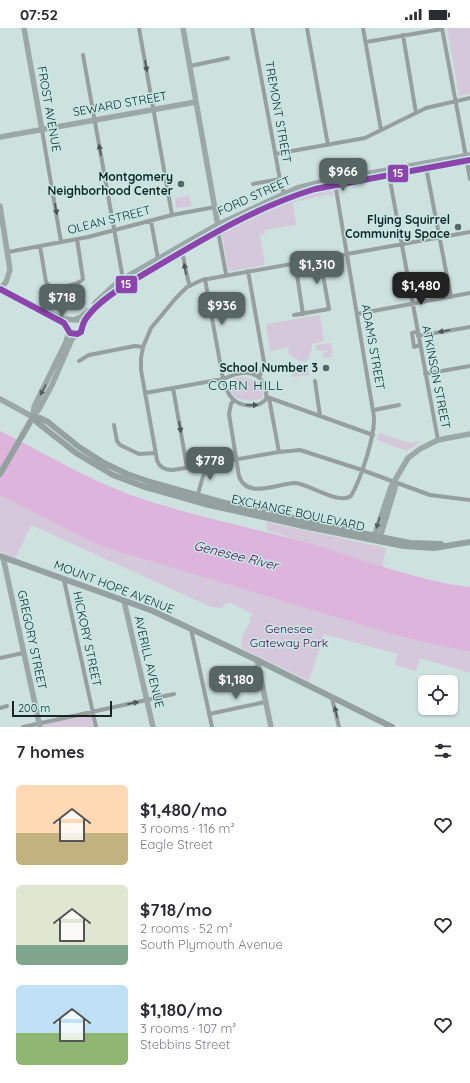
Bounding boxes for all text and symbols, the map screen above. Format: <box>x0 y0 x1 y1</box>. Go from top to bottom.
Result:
text: 07:52 <box>20 5 58 24</box>
one-way arrow <box>143 60 149 72</box>
street label: TREMONT STREET <box>262 60 295 164</box>
street label: FROST AVENUE <box>35 65 64 153</box>
street label: SEWARD STREET <box>72 88 168 119</box>
one-way arrow <box>97 144 103 156</box>
pin: $966 <box>319 158 367 192</box>
text: $966 <box>328 163 358 179</box>
line badge: 15 <box>387 164 409 183</box>
text: 15 <box>393 166 403 180</box>
place label: Montgomery Neighborhood Center <box>48 169 173 198</box>
street label: FORD STREET <box>215 173 293 218</box>
marker: Montgomery Neighborhood Center <box>176 179 186 189</box>
street label: OLEAN STREET <box>66 202 152 237</box>
one-way arrow <box>53 203 59 216</box>
place label: Flying Squirrel Community Space <box>345 212 450 241</box>
marker: Flying Squirrel Community Space <box>453 222 463 232</box>
pin: $1,310 <box>284 251 350 285</box>
text: $1,310 <box>299 256 335 272</box>
one-way arrow <box>182 263 188 275</box>
pin: $1,480 <box>388 272 454 306</box>
line badge: 15 <box>115 275 138 294</box>
text: 15 <box>121 277 131 291</box>
text: $1,480 <box>401 277 441 293</box>
pin: $718 <box>38 284 86 318</box>
text: $718 <box>48 289 76 305</box>
pin: $936 <box>198 292 246 326</box>
text: $936 <box>207 297 237 313</box>
street label: ADAMS STREET <box>359 303 388 391</box>
street label: ATKINSON STREET <box>419 324 454 430</box>
one-way arrow <box>438 328 450 334</box>
place label: School Number 3 <box>219 360 318 375</box>
marker: School Number 3 <box>321 363 331 373</box>
district label: CORN HILL <box>208 377 284 393</box>
one-way arrow <box>39 384 46 396</box>
one-way arrow <box>245 402 258 408</box>
one-way arrow <box>177 420 183 433</box>
pin: $778 <box>186 447 234 481</box>
text: $778 <box>195 452 225 468</box>
street label: EXCHANGE BOULEVARD <box>230 491 367 534</box>
one-way arrow <box>375 518 381 530</box>
water label: Genesee River <box>192 537 282 574</box>
street label: MOUNT HOPE AVENUE <box>52 557 177 616</box>
street label: GREGORY STREET <box>15 589 50 691</box>
street label: HICKORY STREET <box>70 590 105 688</box>
street label: AVERILL AVENUE <box>132 614 167 710</box>
park label: Genesee Gateway Park <box>250 621 328 650</box>
pin: $1,180 <box>203 666 269 700</box>
text: $1,180 <box>218 671 254 687</box>
map controls <box>418 675 458 715</box>
button: locate <box>418 675 458 715</box>
scale bar <box>12 699 112 718</box>
one-way arrow <box>127 699 139 705</box>
text: 200 m <box>18 701 50 715</box>
one-way arrow <box>332 706 338 718</box>
icon: filters <box>432 740 454 762</box>
text: 7 homes <box>16 741 85 762</box>
text: $1,480/mo <box>140 799 227 820</box>
icon: home <box>48 801 96 849</box>
icon: heart <box>432 814 454 836</box>
text: 3 rooms · 116 m² <box>140 820 235 836</box>
text: Eagle Street <box>140 836 213 852</box>
text: $718/mo <box>140 899 212 920</box>
icon: home <box>48 901 96 949</box>
icon: heart <box>432 914 454 936</box>
text: 2 rooms · 52 m² <box>140 920 233 936</box>
text: South Plymouth Avenue <box>140 936 283 952</box>
text: $1,180/mo <box>140 999 223 1020</box>
icon: home <box>48 1001 96 1049</box>
icon: heart <box>432 1014 454 1036</box>
text: 3 rooms · 107 m² <box>140 1020 236 1036</box>
text: Stebbins Street <box>140 1036 230 1052</box>

